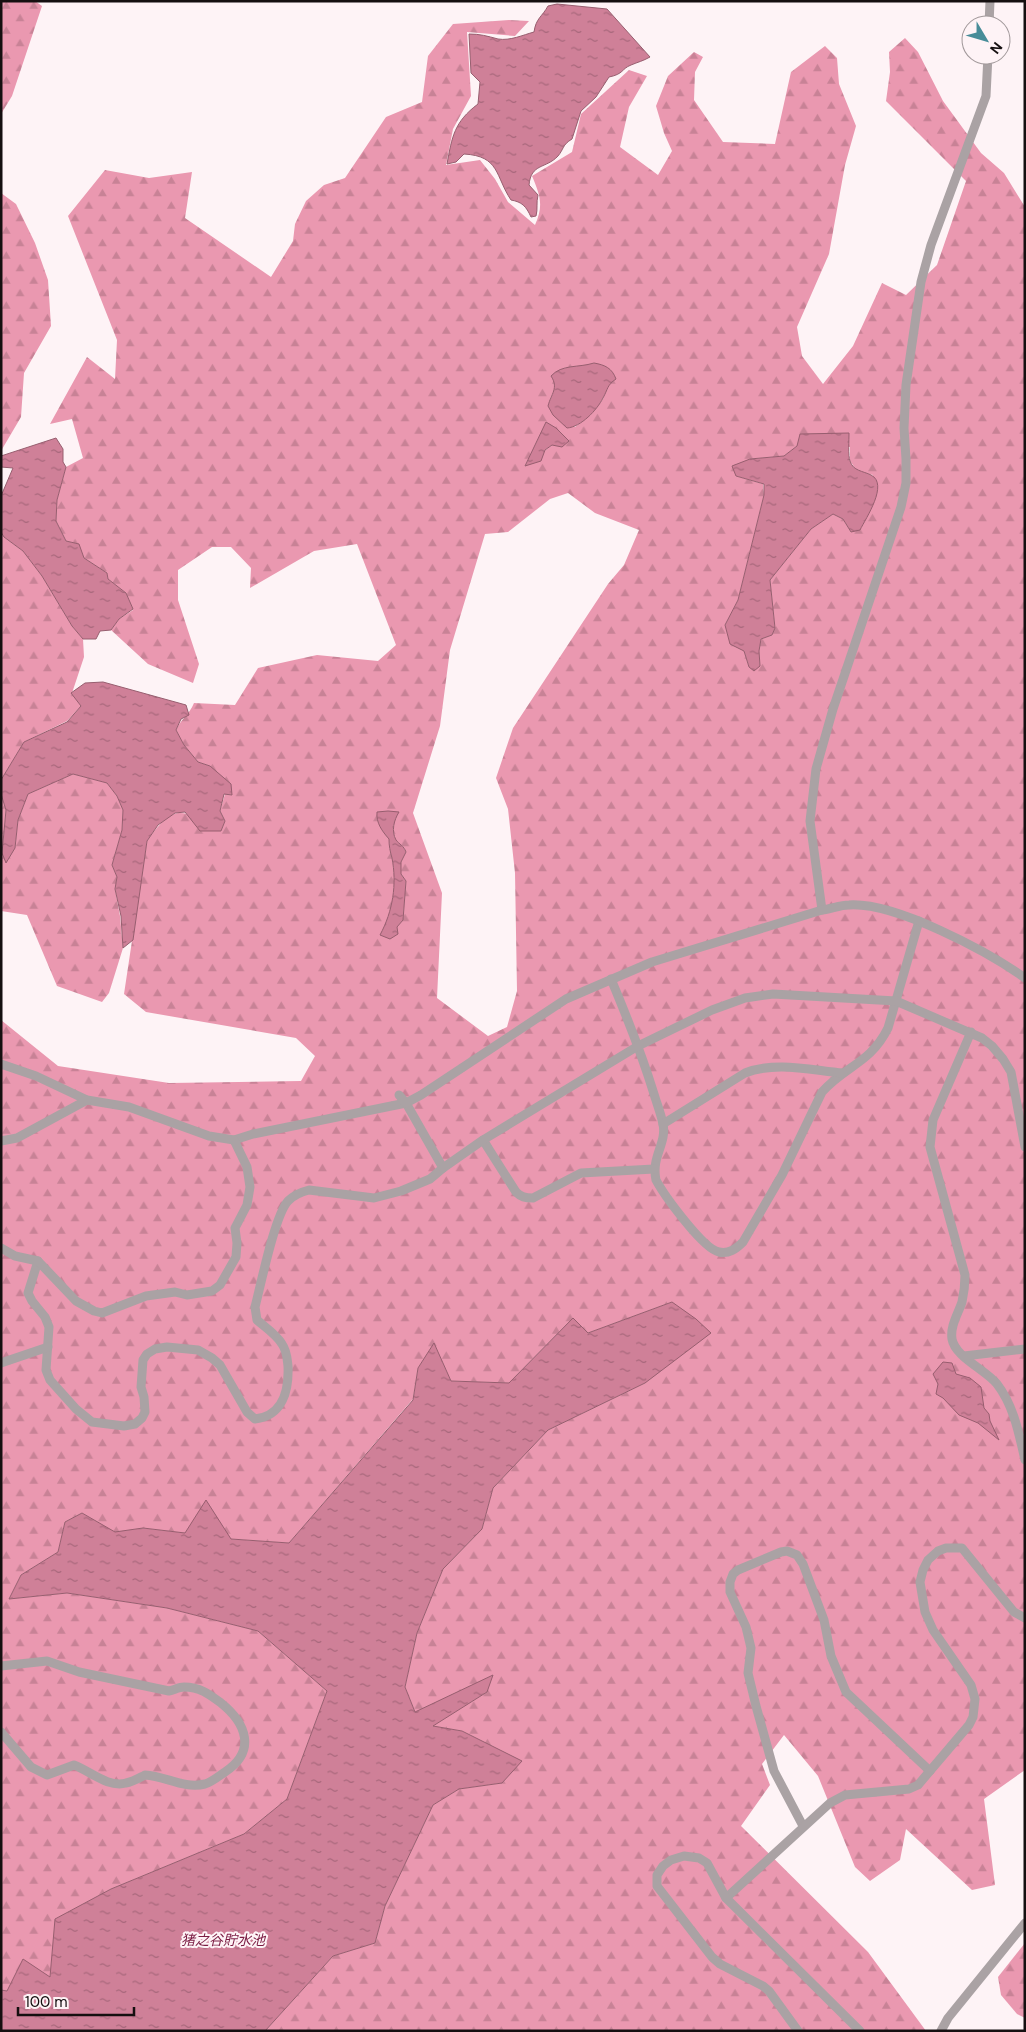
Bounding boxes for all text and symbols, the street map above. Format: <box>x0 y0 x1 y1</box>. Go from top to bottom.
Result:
north arrow <box>961 15 1011 65</box>
text: N <box>986 38 1006 58</box>
water label: 猪之谷貯水池 <box>181 1931 267 1949</box>
scale bar <box>18 1984 134 2016</box>
text: 100 m <box>25 1992 68 2012</box>

